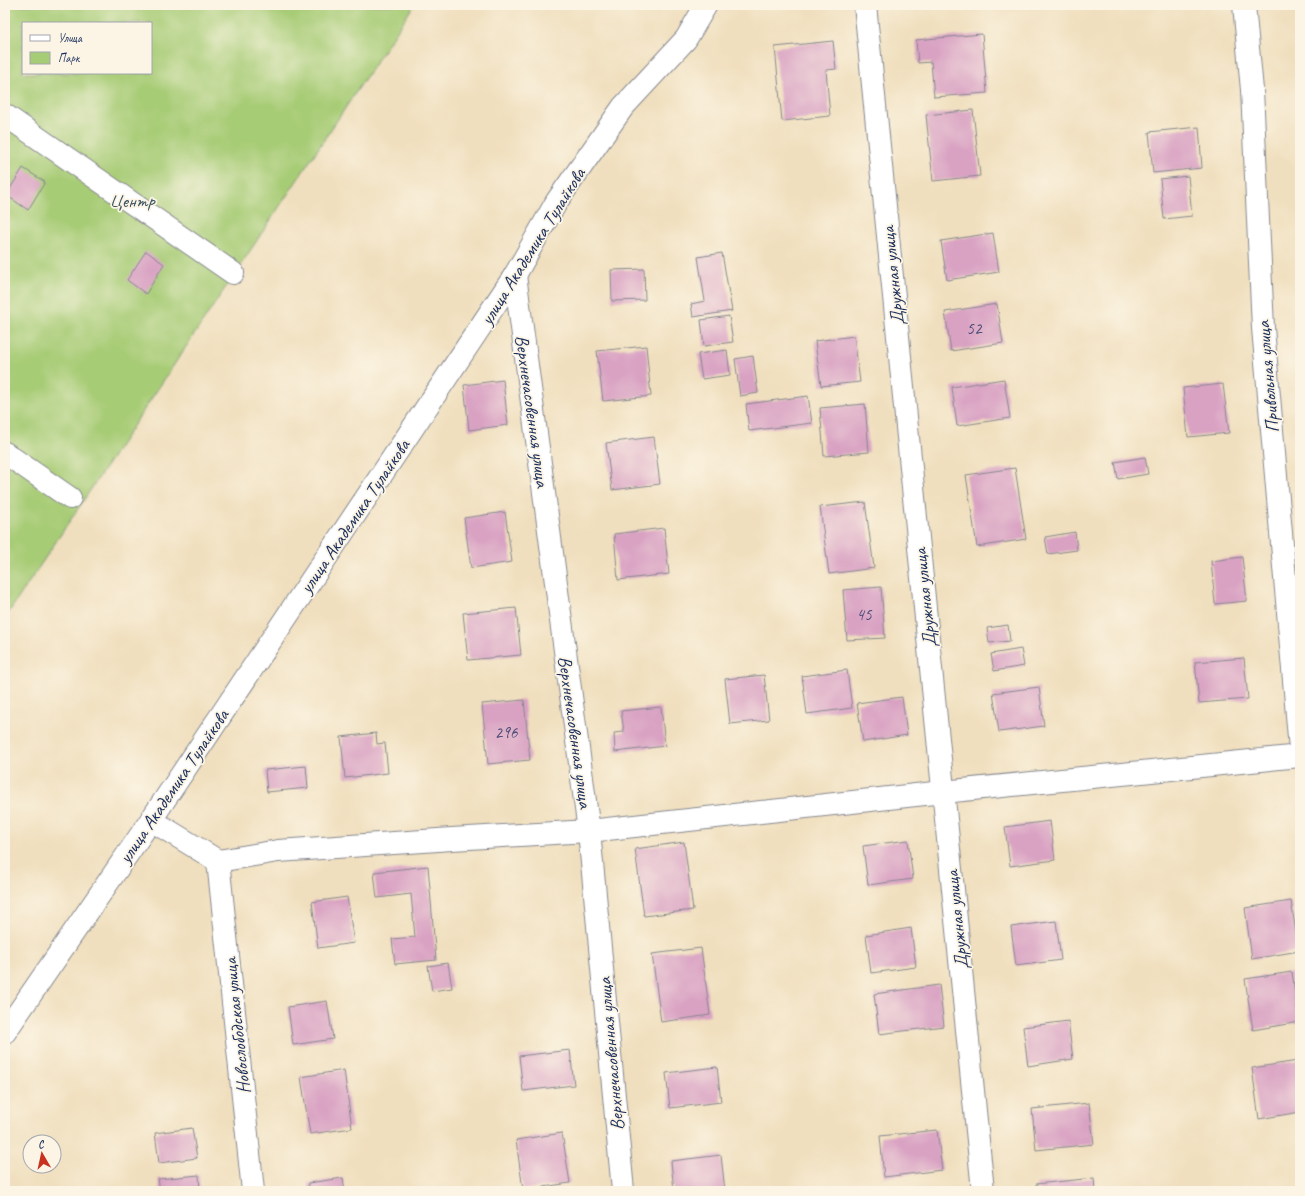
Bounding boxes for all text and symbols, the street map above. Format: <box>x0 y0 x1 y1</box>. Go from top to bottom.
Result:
legend <box>22 22 152 74</box>
text: Улица <box>58 30 83 46</box>
text: Парк <box>58 50 81 66</box>
street label: улица Академика Тулайкова <box>474 162 592 330</box>
park label: Центр <box>109 189 156 213</box>
street label: Дружная улица <box>876 223 910 327</box>
house number: 52 <box>966 318 983 339</box>
street label: Привольная улица <box>1251 318 1285 434</box>
street label: Верхнечасовенная улица <box>509 334 555 490</box>
street label: улица Академика Тулайкова <box>294 434 416 599</box>
street label: Дружная улица <box>908 545 942 649</box>
house number: 45 <box>856 604 873 625</box>
street label: Верхнечасовенная улица <box>552 655 598 811</box>
street label: улица Академика Тулайкова <box>113 704 235 869</box>
house number: 296 <box>495 722 519 743</box>
street label: Дружная улица <box>940 867 974 971</box>
street label: Новослободская улица <box>218 955 256 1095</box>
street label: Верхнечасовенная улица <box>592 975 630 1131</box>
north arrow <box>22 1134 62 1174</box>
text: С <box>37 1137 46 1151</box>

